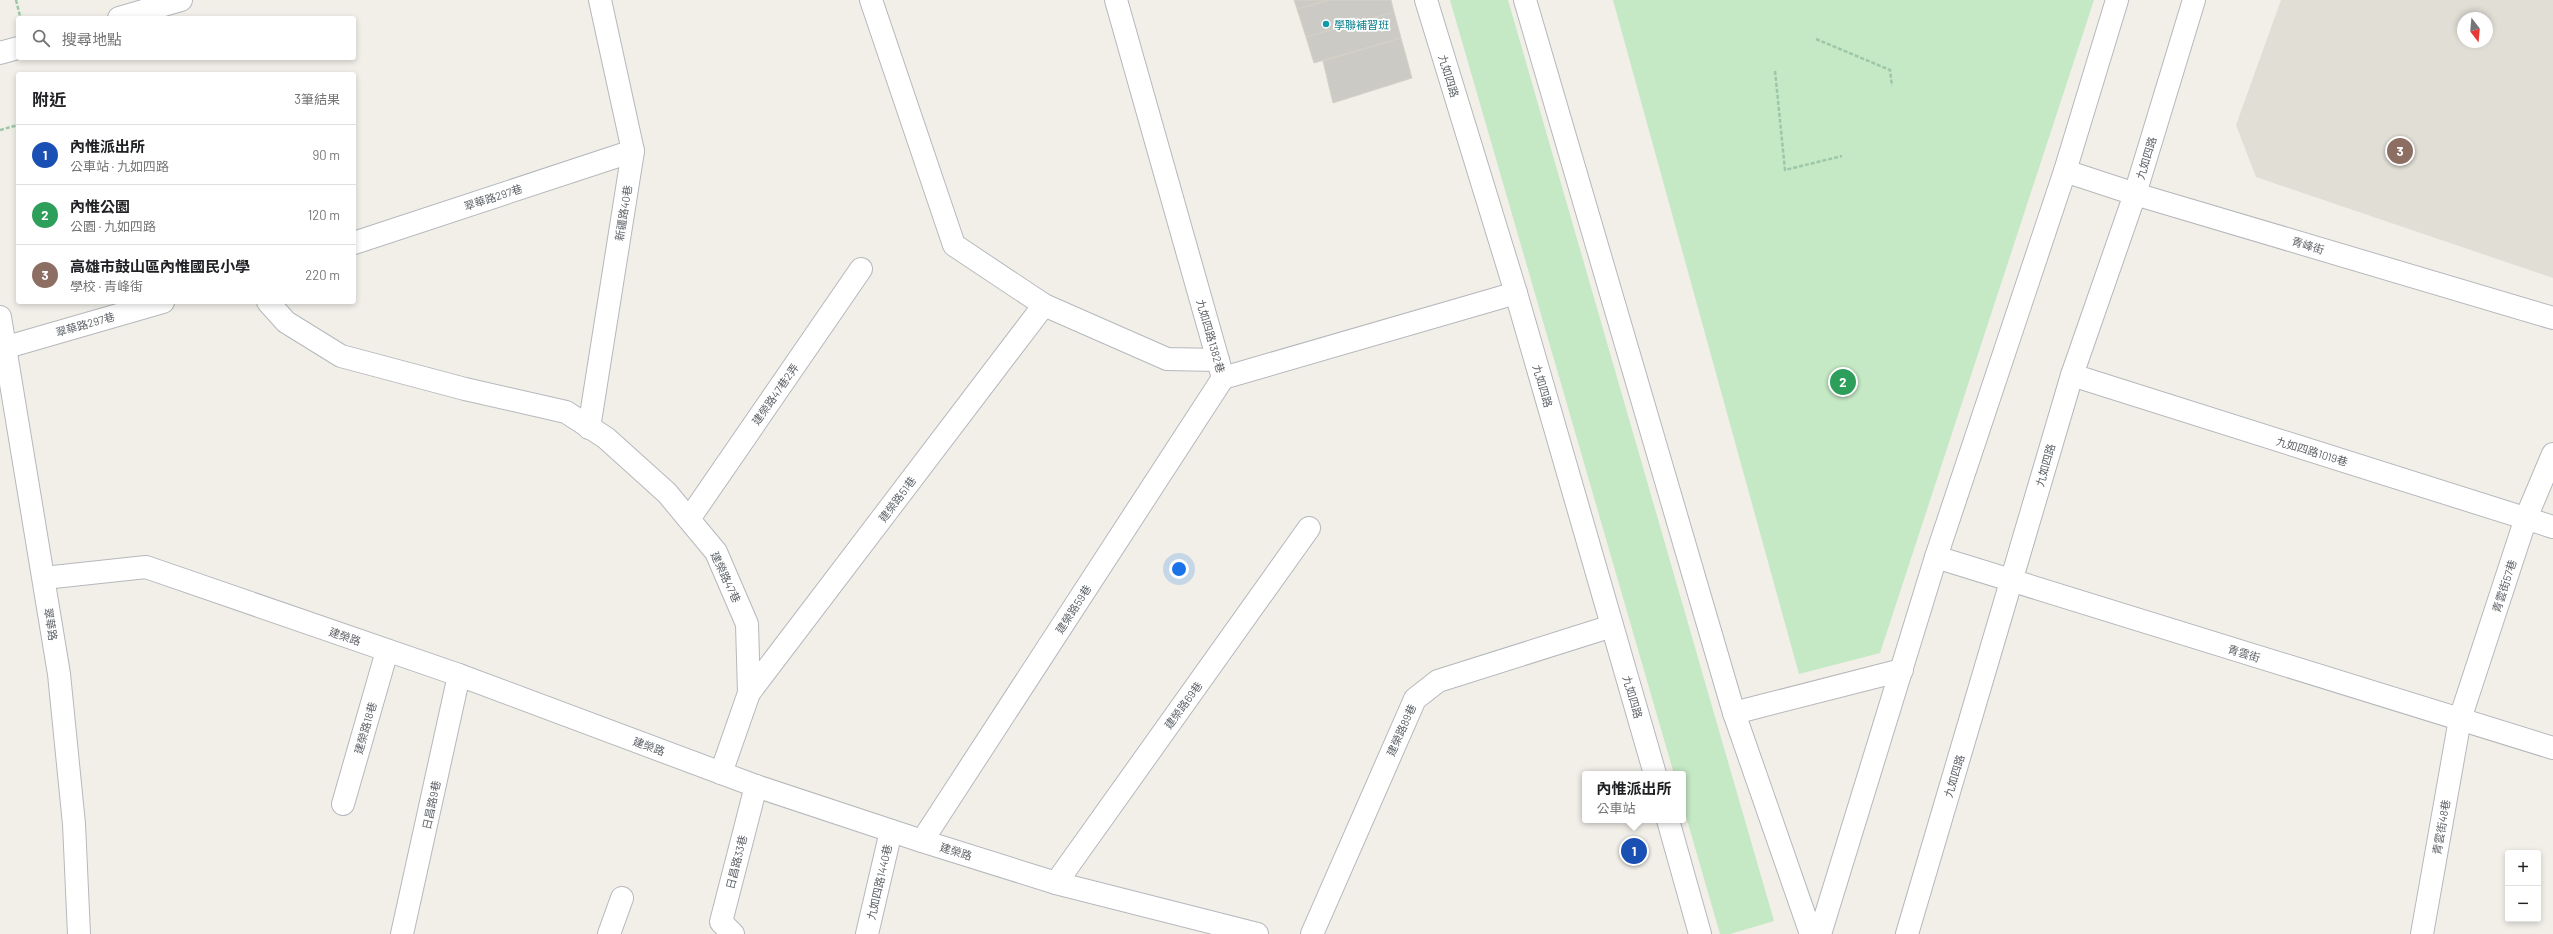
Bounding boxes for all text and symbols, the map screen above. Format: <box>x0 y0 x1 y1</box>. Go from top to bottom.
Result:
north arrow <box>2457 12 2493 48</box>
search box <box>16 16 356 60</box>
place label: 學聯補習班 <box>1334 18 1389 31</box>
marker: 學聯補習班 <box>1321 19 1331 29</box>
icon: search <box>30 27 52 49</box>
text: 搜尋地點 <box>62 30 122 48</box>
street label: 九如四路 <box>1436 53 1462 99</box>
text: 附近 <box>32 89 66 109</box>
text: 3筆結果 <box>294 91 340 107</box>
street label: 九如四路 <box>2133 135 2159 181</box>
pin: 3 <box>2387 136 2413 166</box>
text: 內惟派出所 <box>70 137 145 155</box>
text: 1 <box>43 147 47 163</box>
text: 90 m <box>313 147 340 163</box>
text: 公車站 · 九如四路 <box>70 158 169 174</box>
street label: 翠華路297巷 <box>462 181 524 213</box>
street label: 新疆路40巷 <box>612 184 634 242</box>
text: 內惟公園 <box>70 197 130 215</box>
text: 2 <box>41 207 49 223</box>
text: 120 m <box>308 207 340 223</box>
text: 公園 · 九如四路 <box>70 218 156 234</box>
street label: 青峰街 <box>2290 234 2326 256</box>
text: 高雄市鼓山區內惟國民小學 <box>70 257 250 275</box>
text: 3 <box>41 267 49 283</box>
text: 220 m <box>305 267 340 283</box>
text: 學校 · 青峰街 <box>70 278 143 294</box>
street label: 九如四路1382巷 <box>1194 298 1228 374</box>
street label: 翠華路297巷 <box>54 309 116 339</box>
street label: 建榮路47巷2弄 <box>749 361 801 427</box>
street label: 九如四路 <box>1531 363 1555 409</box>
pin: 2 <box>1830 367 1856 397</box>
street label: 九如四路1019巷 <box>2275 434 2349 468</box>
street label: 九如四路 <box>2033 442 2057 488</box>
street label: 建榮路51巷 <box>876 474 918 524</box>
street label: 建榮路47巷 <box>709 549 743 605</box>
street label: 青雲街57巷 <box>2489 558 2519 614</box>
your location <box>1169 559 1189 579</box>
street label: 建榮路59巷 <box>1052 582 1094 636</box>
street label: 翠華路 <box>42 607 60 641</box>
street label: 建榮路 <box>327 624 363 648</box>
street label: 青雲街 <box>2226 642 2262 664</box>
street label: 九如四路 <box>1621 674 1645 720</box>
street label: 建榮路69巷 <box>1161 679 1205 731</box>
street label: 建榮路18巷 <box>351 700 379 756</box>
street label: 建榮路89巷 <box>1384 702 1418 758</box>
street label: 建榮路 <box>631 734 667 758</box>
street label: 九如四路 <box>1941 753 1967 799</box>
popup <box>1582 771 1686 823</box>
street label: 日昌路9巷 <box>419 779 443 831</box>
text: 內惟派出所 <box>1596 779 1672 797</box>
street label: 青雲街48巷 <box>2430 798 2452 856</box>
text: 公車站 <box>1596 800 1636 816</box>
street label: 日昌路33巷 <box>723 834 749 890</box>
pin: 1 <box>1621 836 1647 866</box>
street label: 建榮路 <box>938 840 974 862</box>
street label: 九如四路1440巷 <box>864 843 894 921</box>
map controls <box>2505 850 2541 922</box>
button: + <box>2505 850 2541 886</box>
button: − <box>2505 886 2541 922</box>

